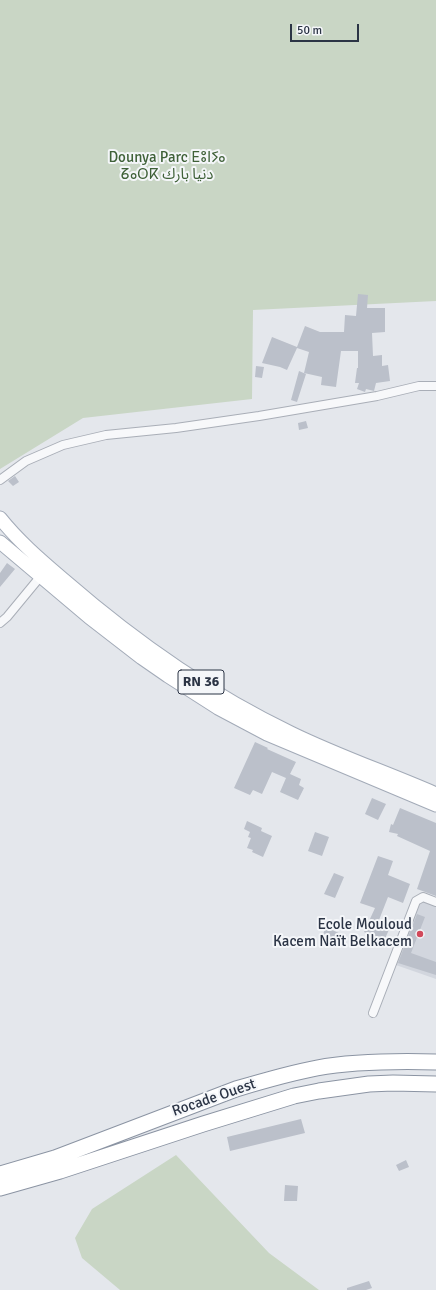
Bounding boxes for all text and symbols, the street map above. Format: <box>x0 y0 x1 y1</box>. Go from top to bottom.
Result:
scale bar <box>292 16 361 42</box>
text: 50 m <box>297 23 322 38</box>
park label: Dounya Parc ⴹⵓⵏⵢⴰ ⵒⴰⵔⴽ دنيا بارك <box>108 149 226 184</box>
road number: RN 36 <box>178 670 224 694</box>
place label: Ecole Mouloud Kacem Naït Belkacem <box>273 916 412 951</box>
marker: Ecole Mouloud Kacem Naït Belkacem <box>415 929 425 939</box>
street label: Rocade Ouest <box>170 1075 258 1121</box>

